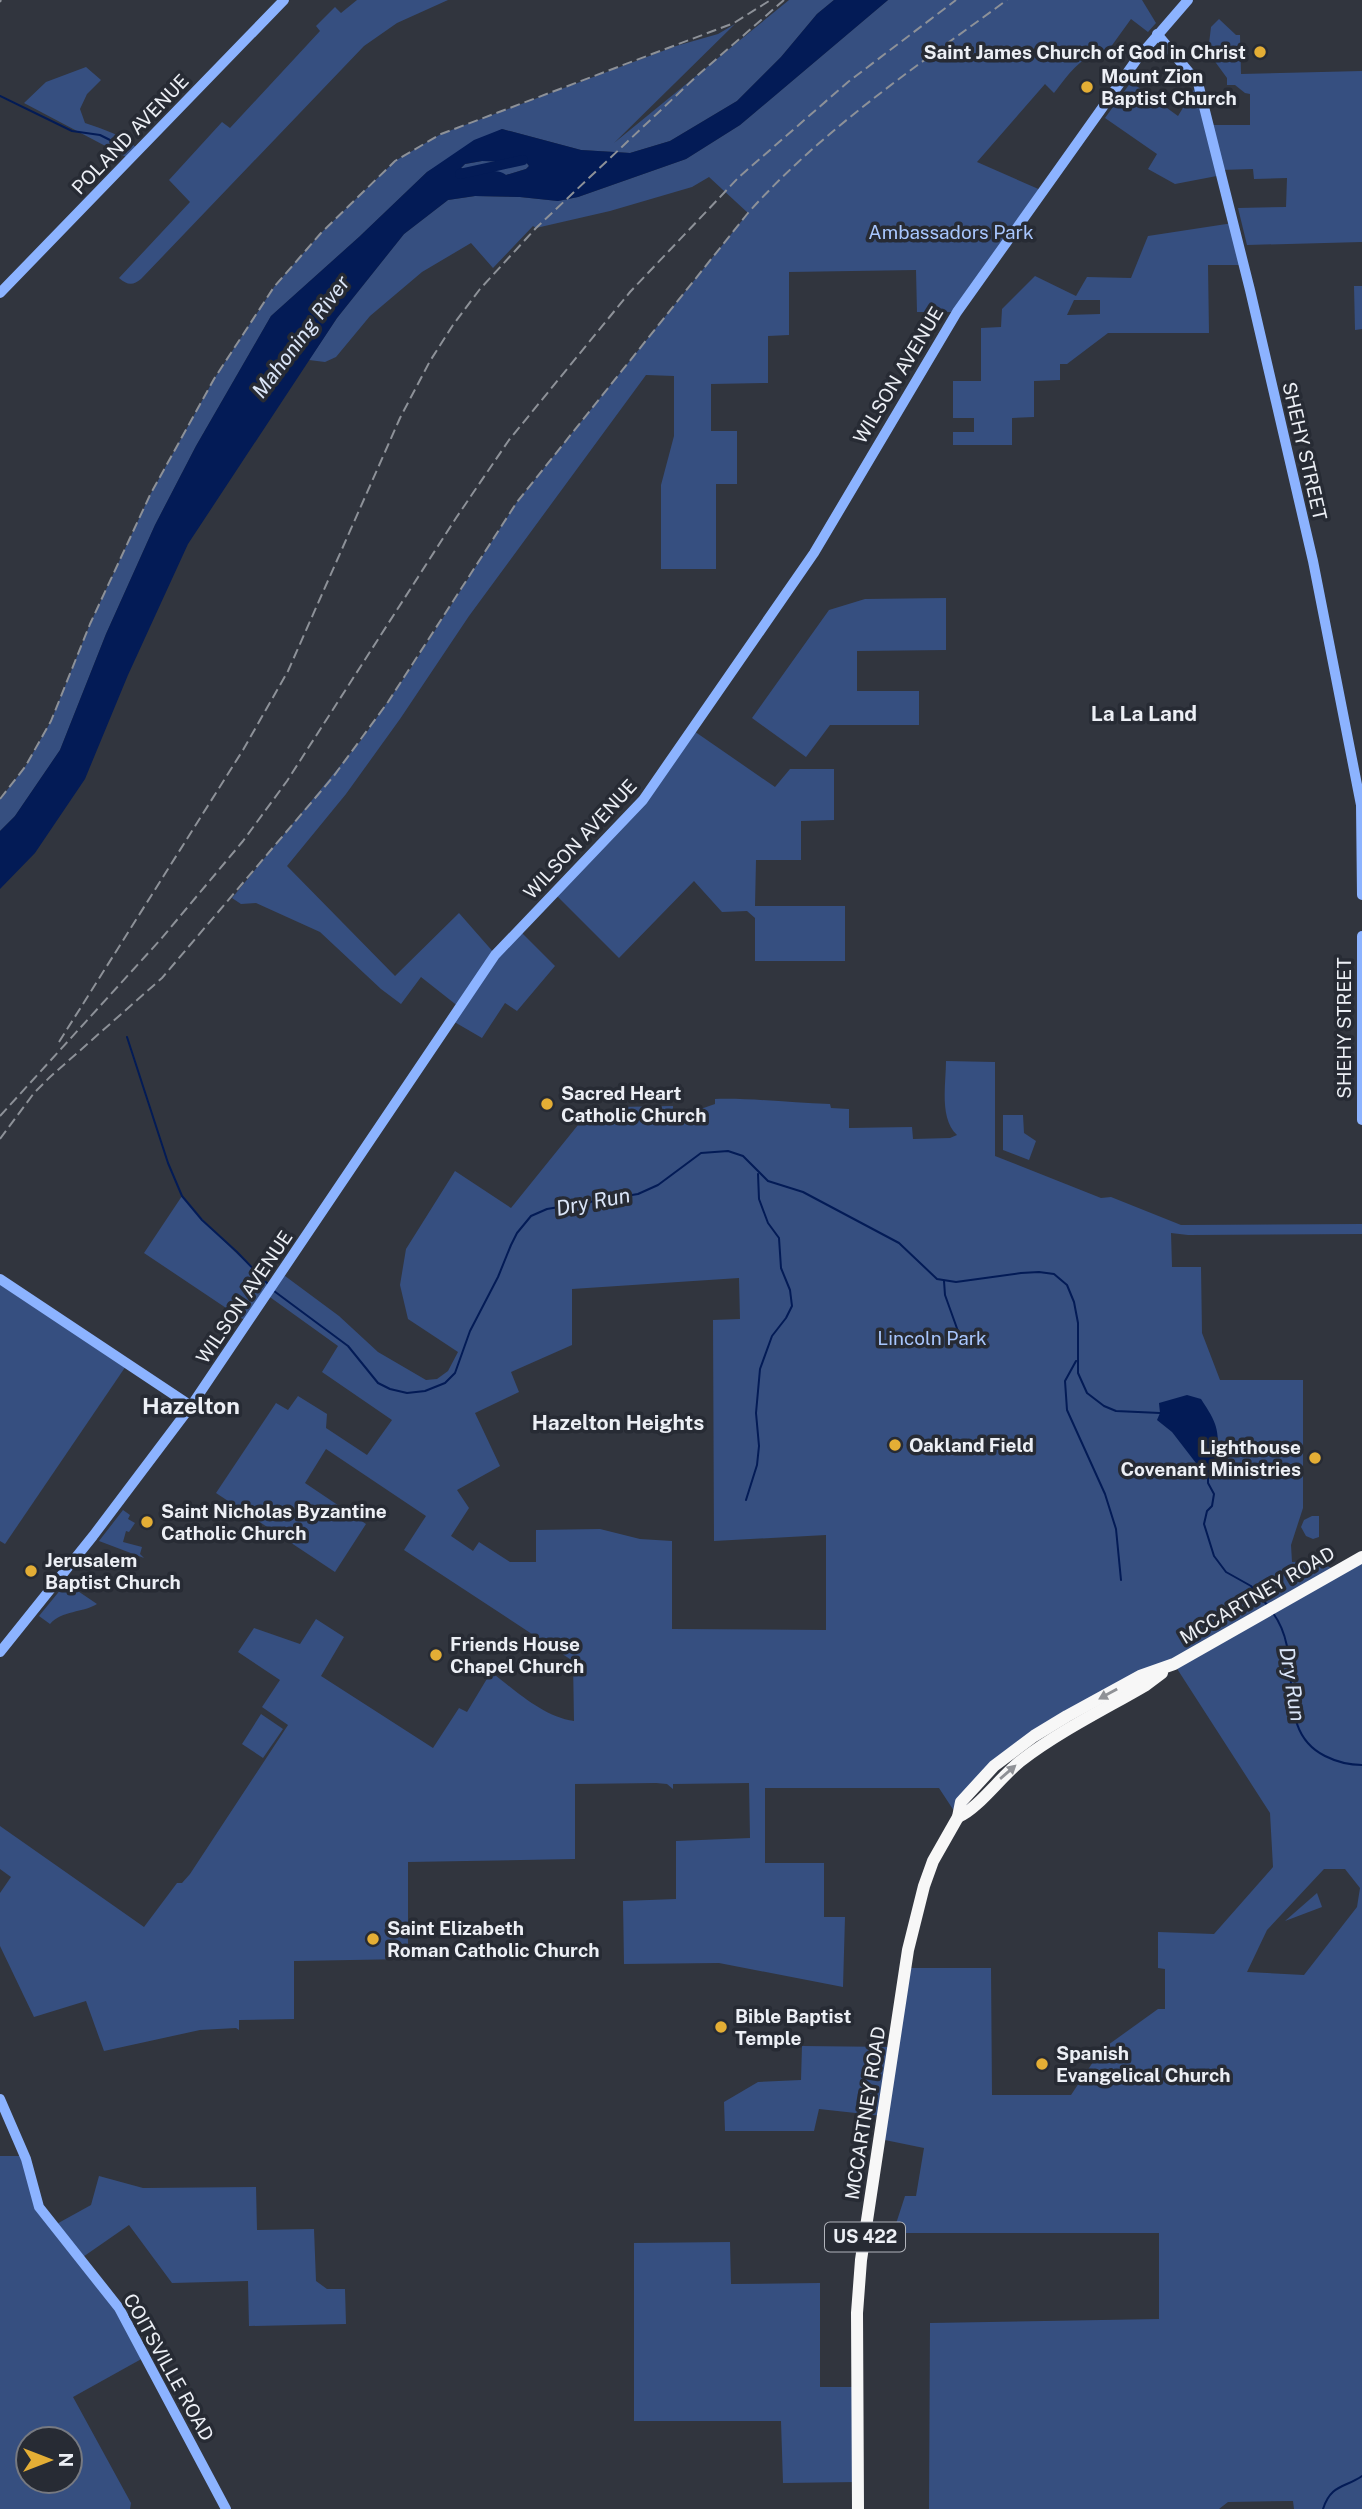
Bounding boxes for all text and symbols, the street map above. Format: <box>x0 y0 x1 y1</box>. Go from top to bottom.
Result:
place label: Saint James Church of God in Christ <box>924 41 1246 63</box>
marker: Saint James Church of God in Christ <box>1252 44 1268 60</box>
place label: Mount Zion Baptist Church <box>1101 65 1237 109</box>
street label: POLAND AVENUE <box>67 69 193 199</box>
marker: Mount Zion Baptist Church <box>1079 79 1095 95</box>
park label: Ambassadors Park <box>868 221 1034 243</box>
water label: Mahoning River <box>247 270 355 403</box>
street label: WILSON AVENUE <box>849 303 947 447</box>
street label: SHEHY STREET <box>1278 380 1332 522</box>
district label: La La Land <box>1091 701 1197 726</box>
street label: WILSON AVENUE <box>519 775 641 903</box>
street label: SHEHY STREET <box>1333 957 1355 1099</box>
place label: Sacred Heart Catholic Church <box>561 1082 706 1126</box>
marker: Sacred Heart Catholic Church <box>539 1096 555 1112</box>
water label: Dry Run <box>554 1182 632 1221</box>
street label: WILSON AVENUE <box>191 1226 297 1368</box>
park label: Lincoln Park <box>877 1327 987 1349</box>
district label: Hazelton <box>142 1392 240 1419</box>
district label: Hazelton Heights <box>532 1410 704 1435</box>
place label: Oakland Field <box>909 1434 1034 1456</box>
place label: Lighthouse Covenant Ministries <box>1120 1436 1301 1480</box>
marker: Oakland Field <box>887 1437 903 1453</box>
marker: Lighthouse Covenant Ministries <box>1307 1450 1323 1466</box>
place label: Saint Nicholas Byzantine Catholic Church <box>161 1500 387 1544</box>
marker: Saint Nicholas Byzantine Catholic Church <box>139 1514 155 1530</box>
street label: MCCARTNEY ROAD <box>1176 1542 1338 1648</box>
place label: Jerusalem Baptist Church <box>45 1549 181 1593</box>
marker: Jerusalem Baptist Church <box>23 1563 39 1579</box>
place label: Friends House Chapel Church <box>450 1633 584 1677</box>
water label: Dry Run <box>1274 1645 1311 1723</box>
marker: Friends House Chapel Church <box>428 1647 444 1663</box>
one-way arrow <box>1098 1688 1118 1700</box>
one-way arrow <box>999 1764 1017 1780</box>
place label: Saint Elizabeth Roman Catholic Church <box>387 1917 600 1961</box>
marker: Saint Elizabeth Roman Catholic Church <box>365 1931 381 1947</box>
place label: Bible Baptist Temple <box>735 2005 851 2049</box>
marker: Bible Baptist Temple <box>713 2019 729 2035</box>
street label: MCCARTNEY ROAD <box>840 2025 890 2201</box>
place label: Spanish Evangelical Church <box>1056 2042 1231 2086</box>
marker: Spanish Evangelical Church <box>1034 2056 1050 2072</box>
road number: US 422 <box>825 2222 905 2252</box>
street label: COITSVILLE ROAD <box>119 2289 219 2445</box>
north arrow <box>14 2425 84 2495</box>
text: N <box>55 2453 77 2467</box>

